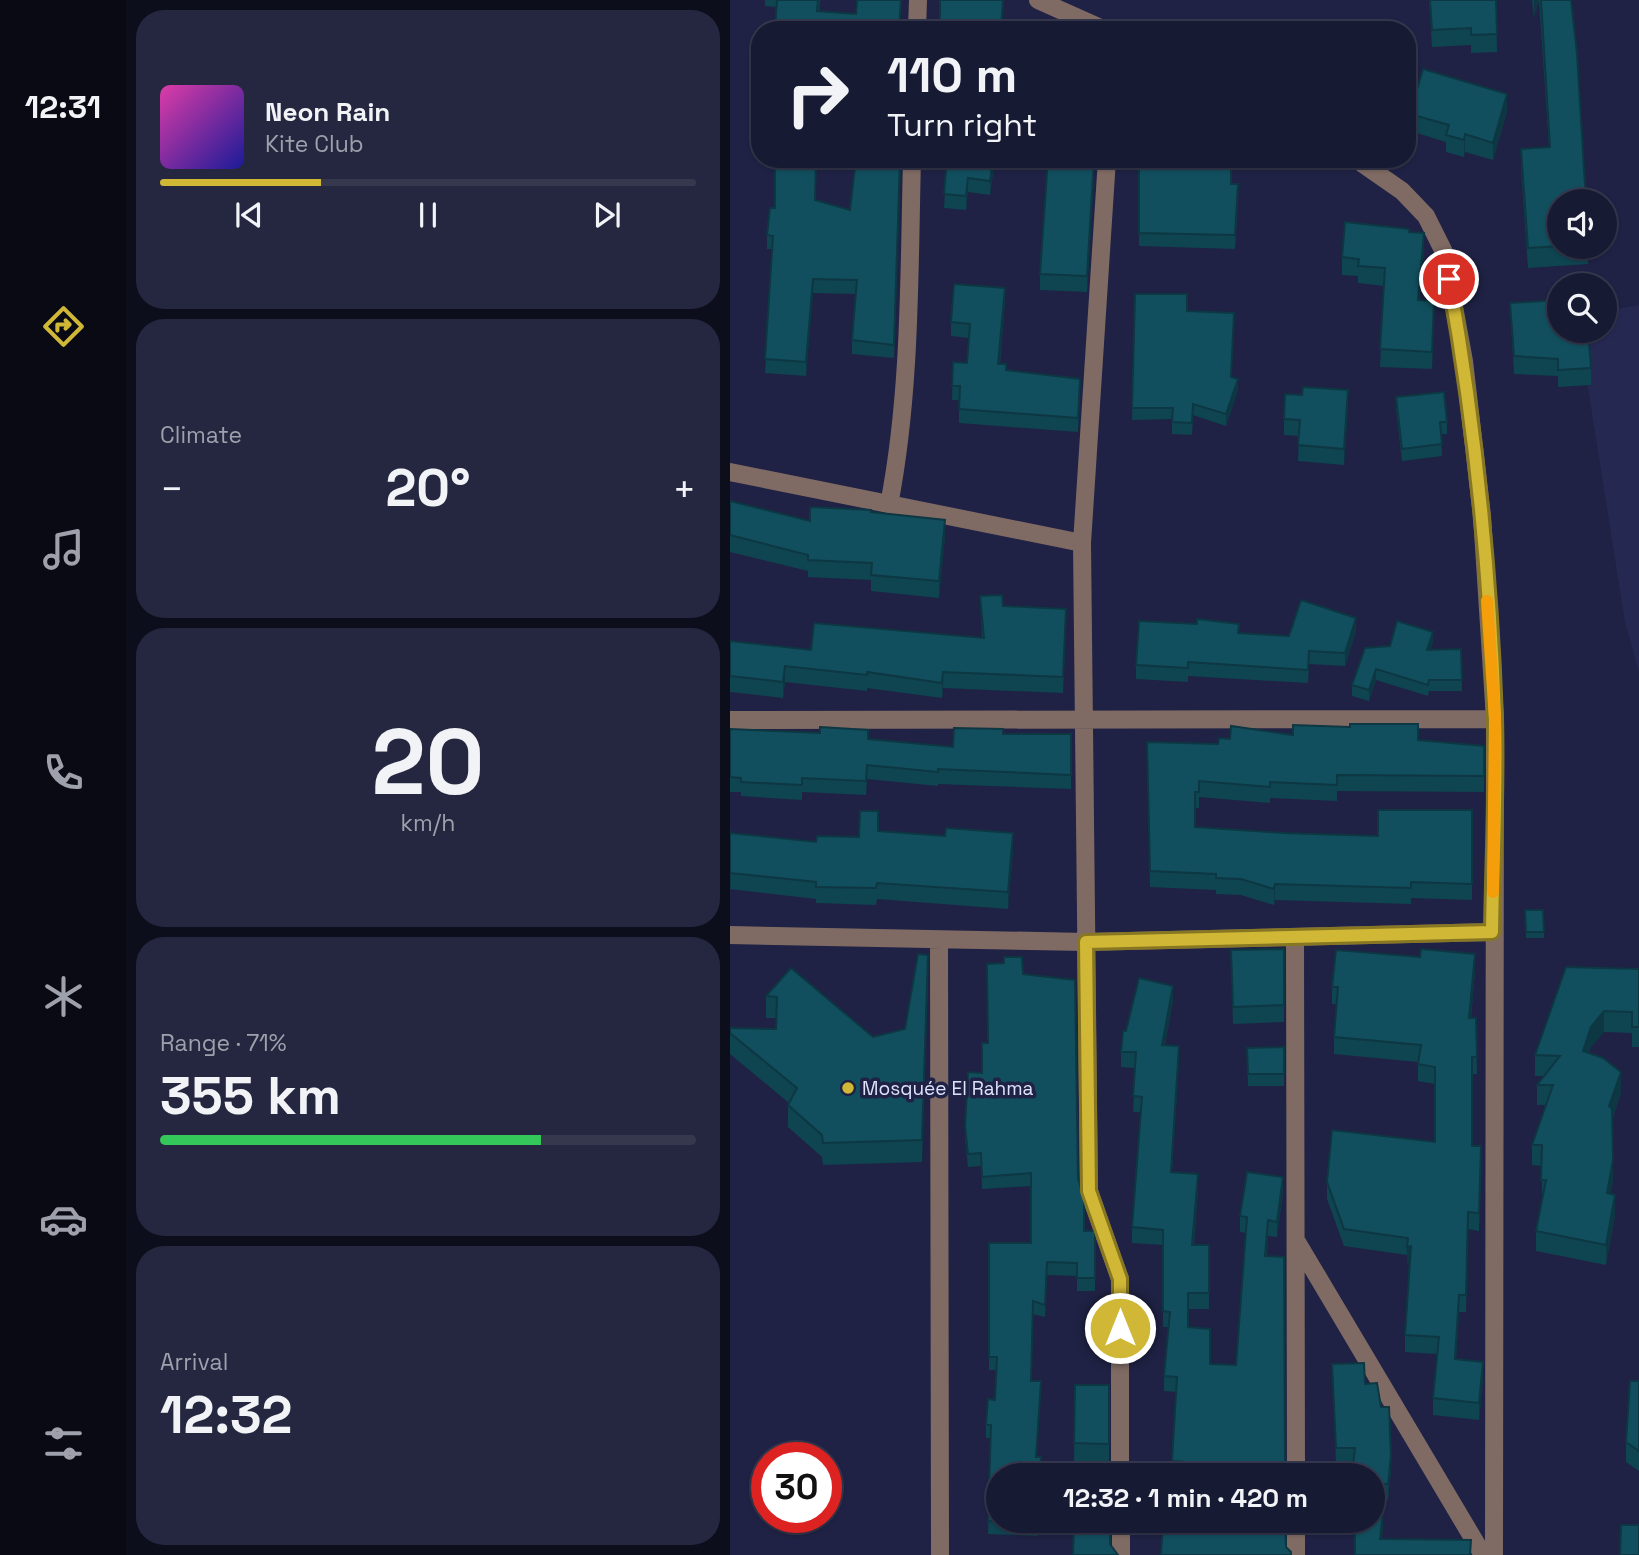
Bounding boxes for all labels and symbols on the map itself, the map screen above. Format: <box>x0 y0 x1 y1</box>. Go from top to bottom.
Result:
pin <box>1419 249 1479 309</box>
place label: Mosquée El Rahma <box>862 1076 1034 1101</box>
marker: Mosquée El Rahma <box>840 1080 856 1096</box>
position arrow <box>1083 1291 1157 1365</box>
speed limit sign: 30 <box>751 1442 842 1533</box>

